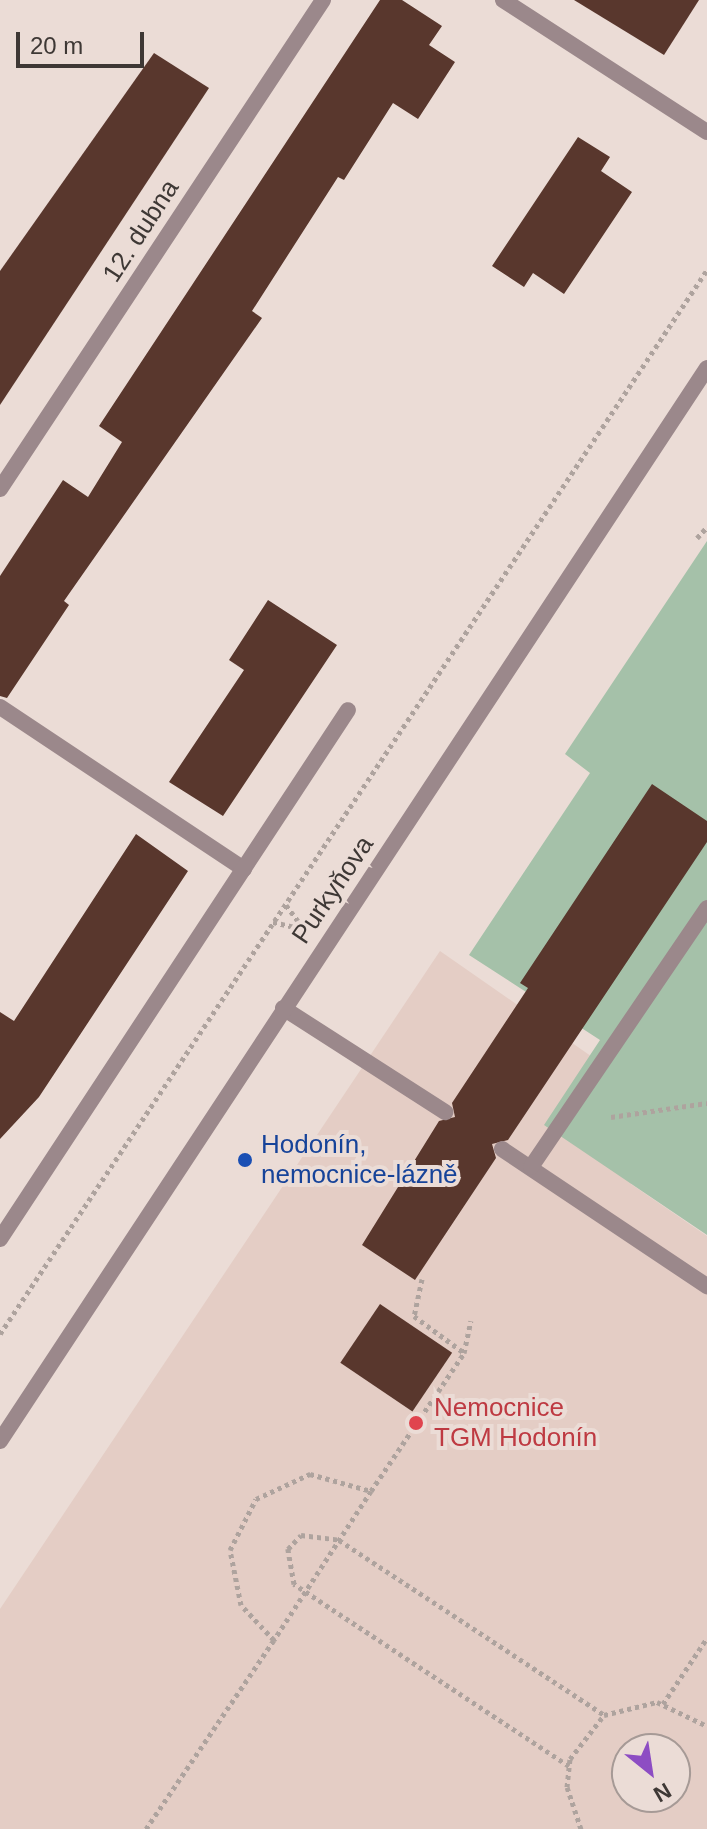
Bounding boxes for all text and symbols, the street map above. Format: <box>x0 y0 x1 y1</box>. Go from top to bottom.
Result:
scale bar <box>20 16 148 66</box>
text: 20 m <box>30 32 83 59</box>
street label: 12. dubna <box>96 174 186 288</box>
street label: Purkyňova <box>286 830 380 950</box>
place label: Hodonín, nemocnice-lázně <box>261 1129 458 1190</box>
marker: Hodonín, nemocnice-lázně <box>236 1151 254 1169</box>
place label: Nemocnice TGM Hodonín <box>434 1392 597 1454</box>
marker: Nemocnice TGM Hodonín <box>405 1412 427 1434</box>
north arrow <box>611 1733 691 1813</box>
text: N <box>649 1778 675 1807</box>

